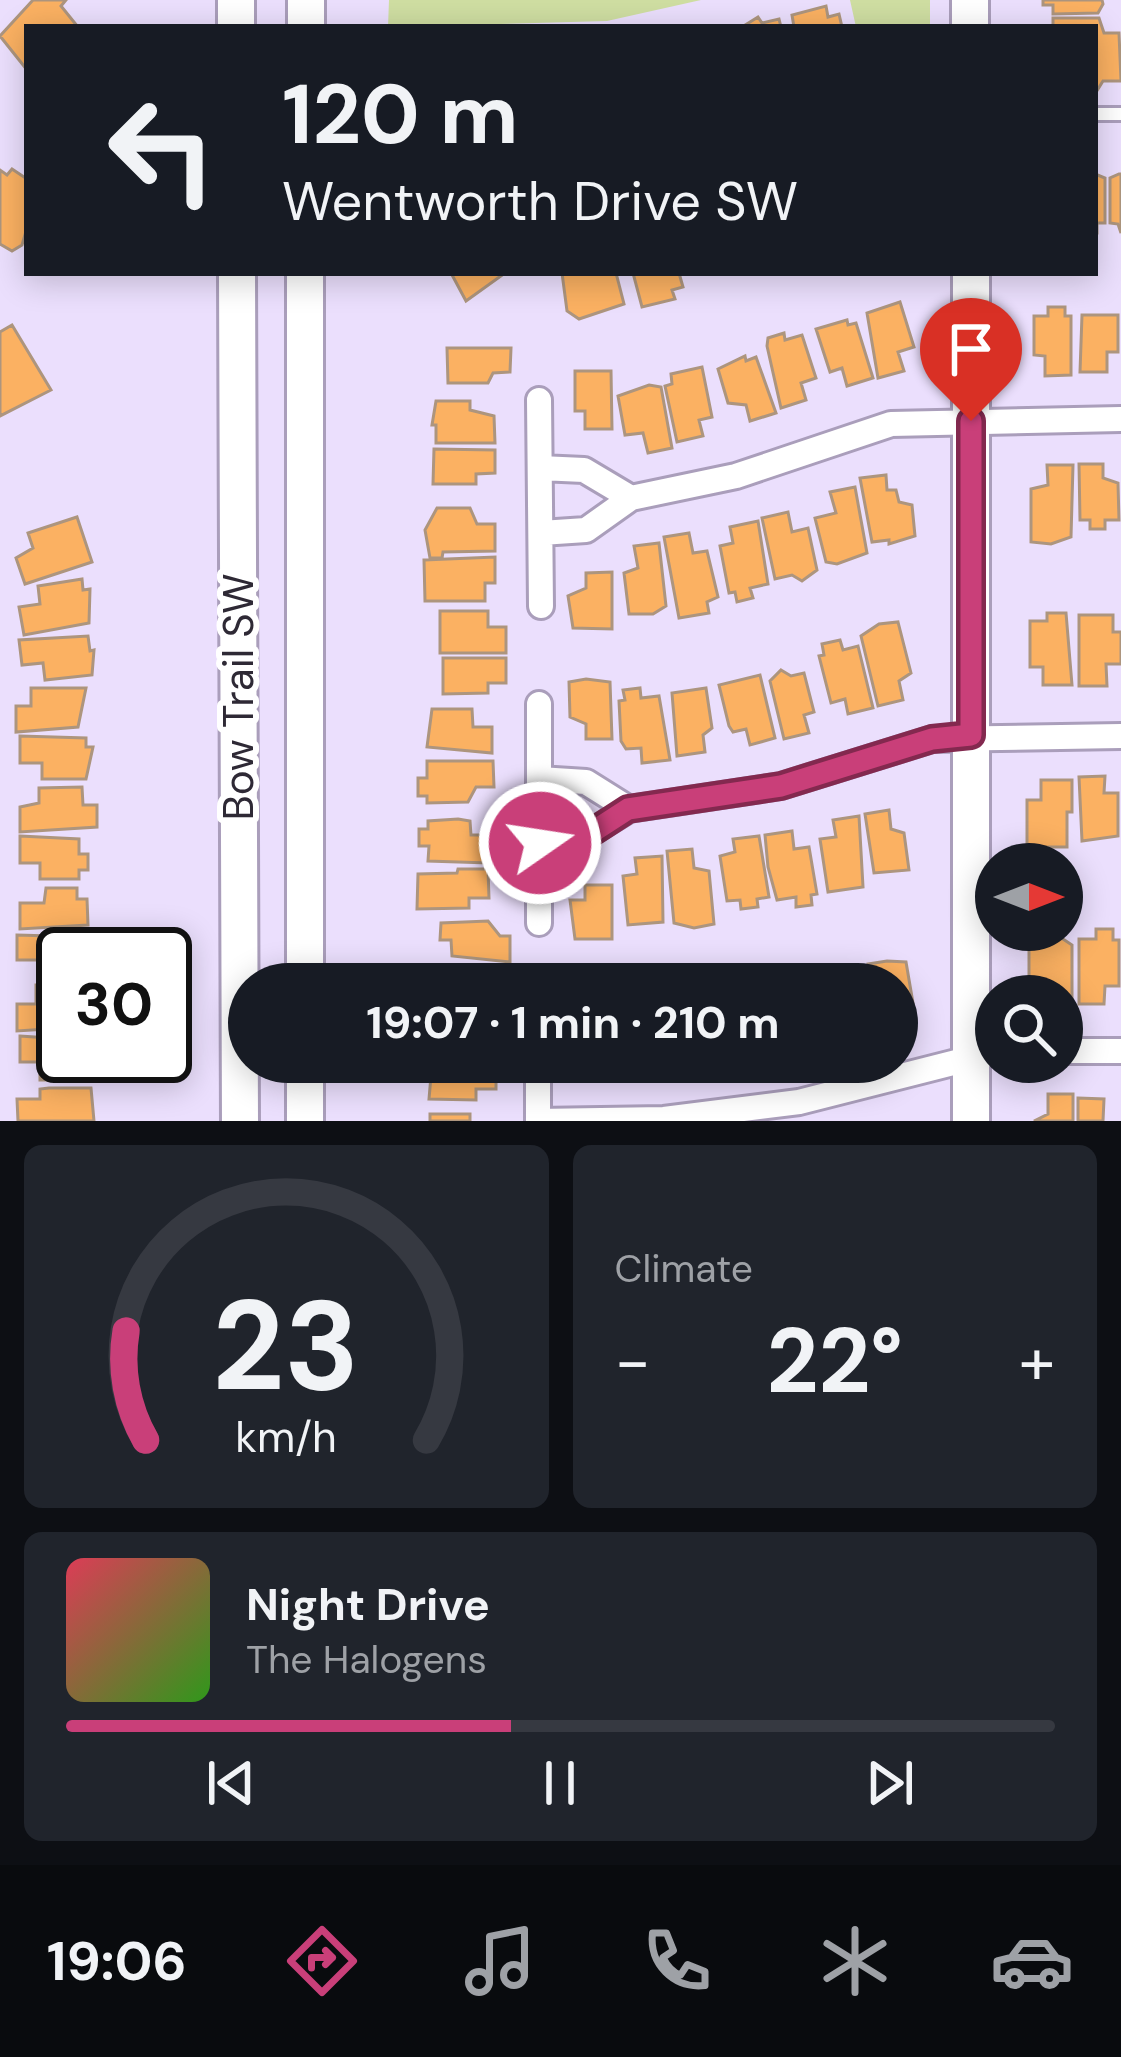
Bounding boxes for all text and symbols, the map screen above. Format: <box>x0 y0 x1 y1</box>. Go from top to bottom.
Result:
text: 120 m <box>282 60 519 169</box>
icon: left <box>84 72 240 228</box>
text: Wentworth Drive SW <box>282 166 798 237</box>
pin <box>920 298 1022 421</box>
icon: arrive <box>938 316 1004 382</box>
street label: Bow Trail SW <box>211 573 266 821</box>
position arrow <box>477 780 603 906</box>
north arrow <box>975 843 1083 951</box>
map controls <box>975 843 1083 1083</box>
speed limit sign: 30 <box>36 927 192 1083</box>
button: search <box>975 975 1083 1083</box>
text: 19:07 · 1 min · 210 m <box>366 993 780 1052</box>
text: Climate <box>615 1243 753 1294</box>
text: 23 <box>213 1265 360 1428</box>
text: 22° <box>766 1303 903 1420</box>
text: − <box>615 1319 651 1404</box>
text: + <box>1019 1319 1055 1404</box>
text: km/h <box>236 1408 337 1464</box>
text: Night Drive <box>246 1575 490 1634</box>
text: The Halogens <box>246 1634 487 1685</box>
icon: previous <box>198 1750 264 1816</box>
icon: pause <box>527 1750 593 1816</box>
icon: next <box>857 1750 923 1816</box>
icon: directions <box>280 1919 364 2003</box>
icon: music <box>458 1919 542 2003</box>
icon: phone <box>635 1919 719 2003</box>
icon: climate <box>813 1919 897 2003</box>
icon: car <box>990 1919 1074 2003</box>
text: 19:06 <box>47 1926 187 1997</box>

